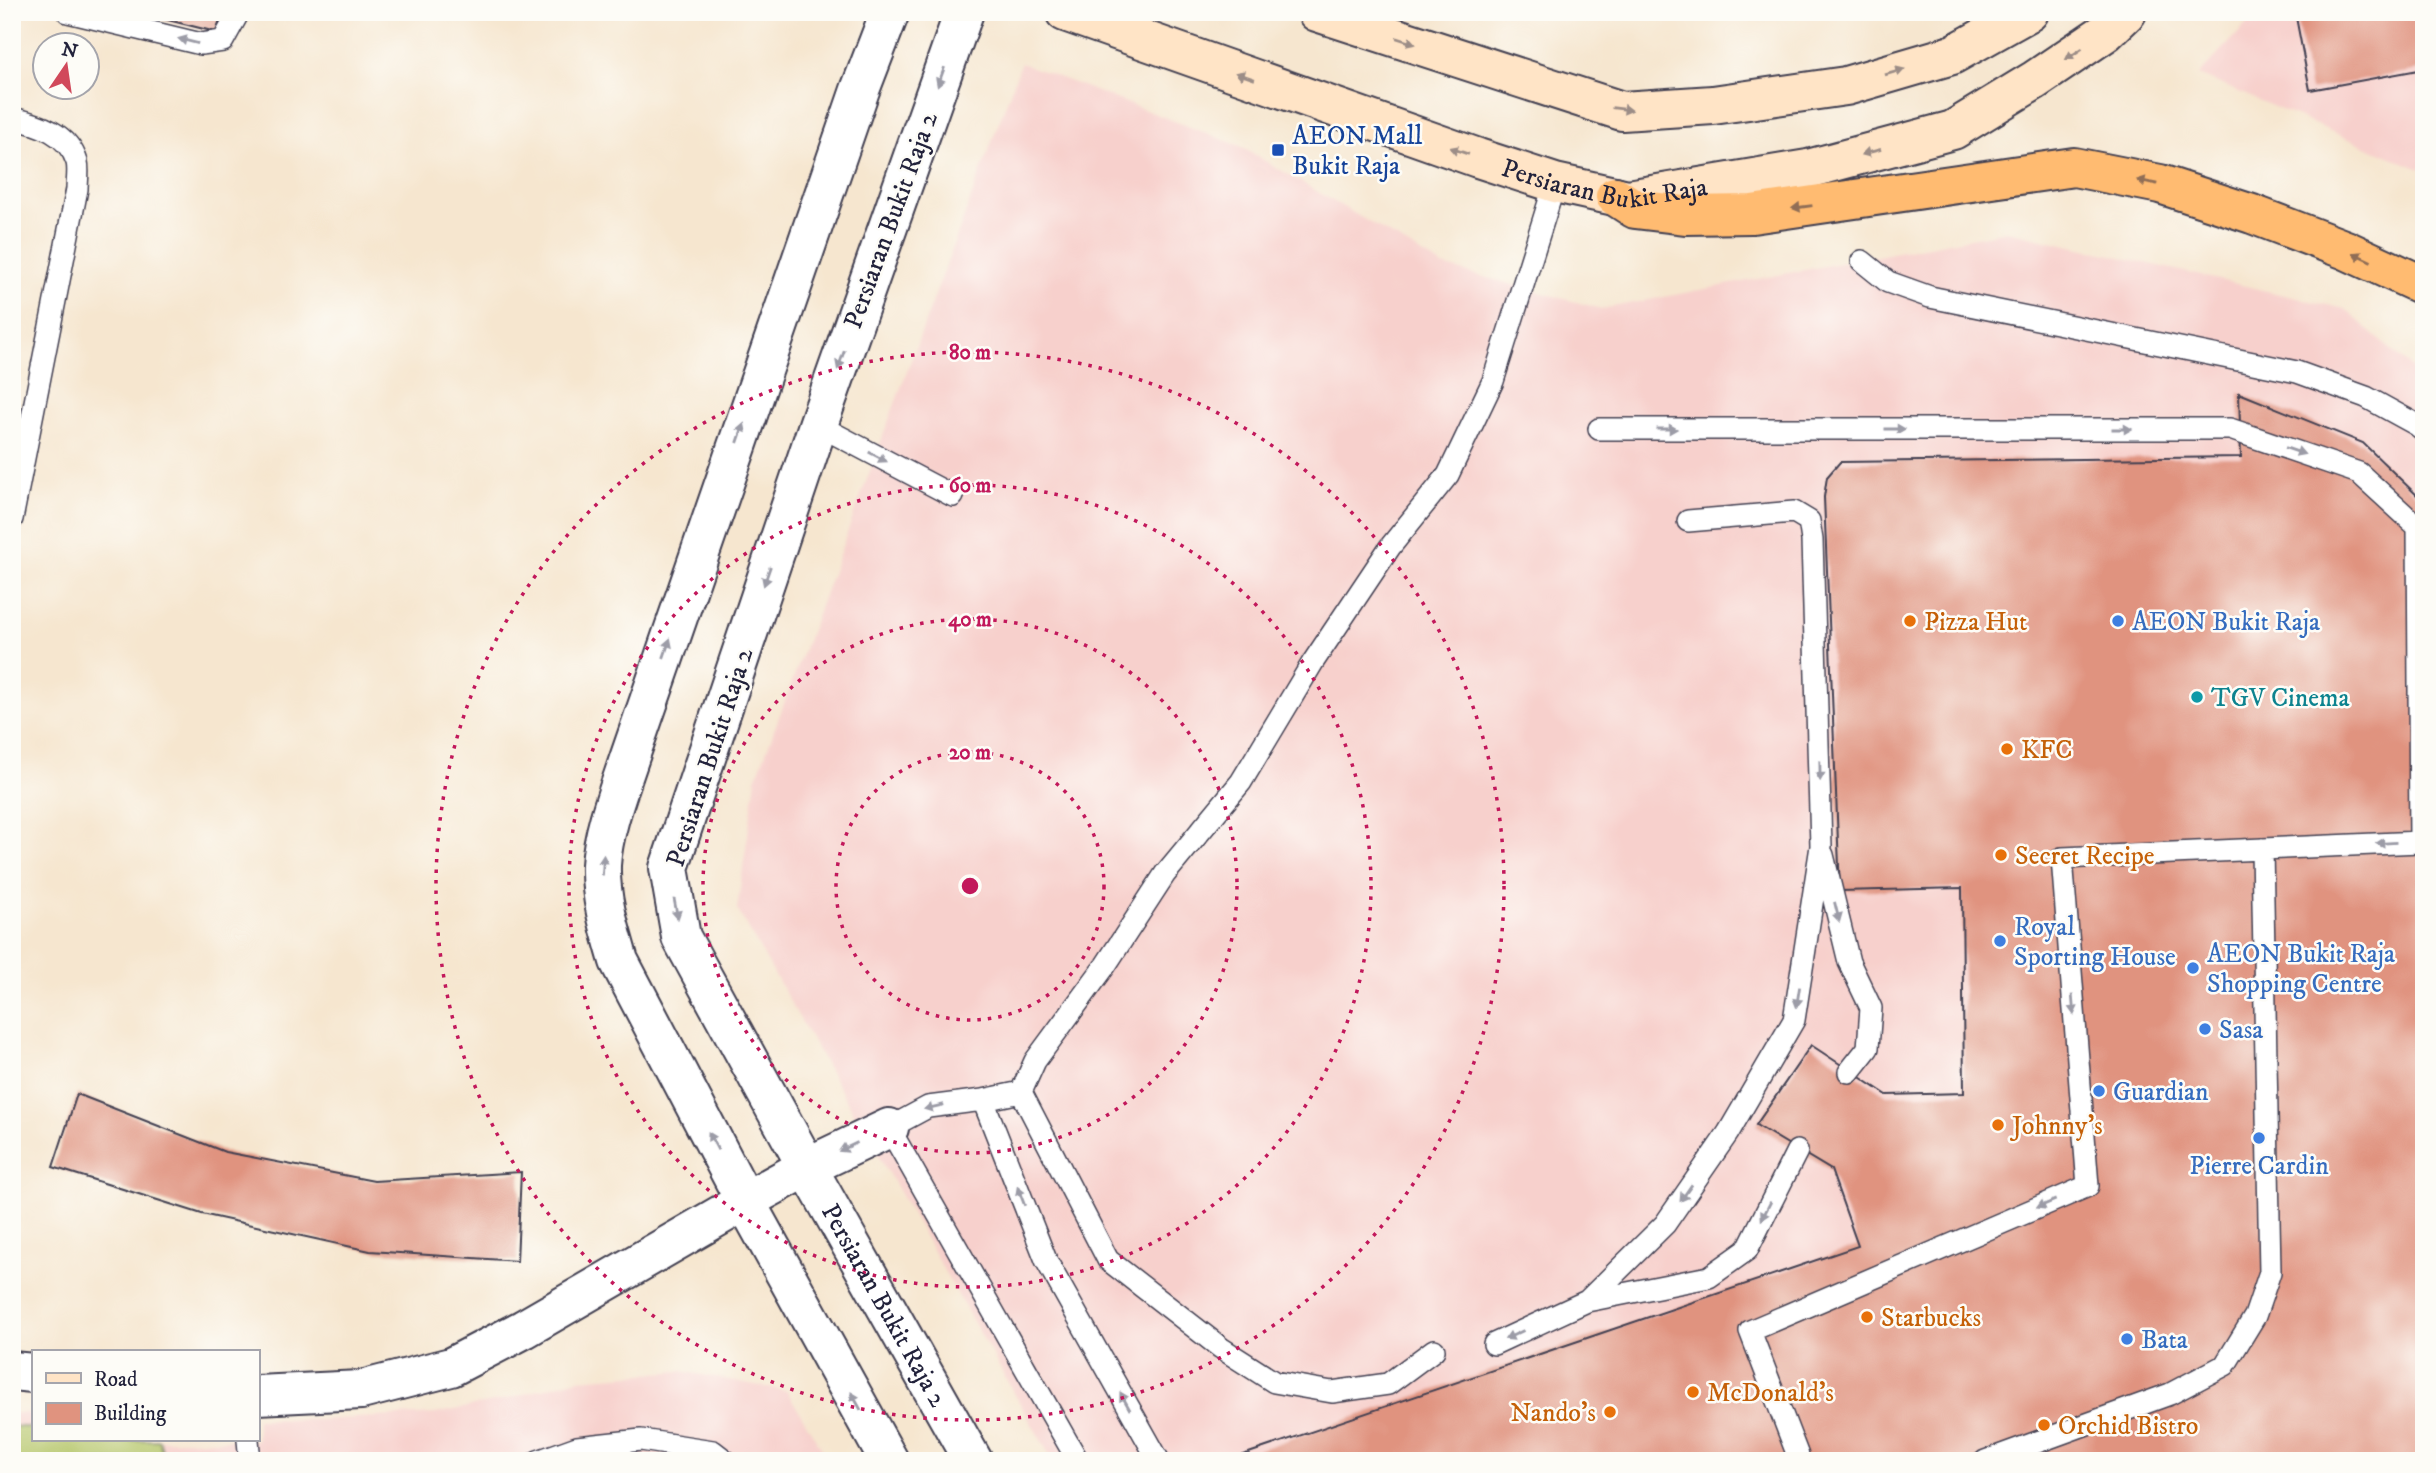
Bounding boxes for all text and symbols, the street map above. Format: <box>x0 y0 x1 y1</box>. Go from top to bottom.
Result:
north arrow <box>32 32 102 102</box>
one-way arrow <box>177 35 199 46</box>
one-way arrow <box>1395 36 1416 47</box>
text: N <box>59 38 80 64</box>
one-way arrow <box>2064 47 2083 60</box>
one-way arrow <box>935 66 946 87</box>
one-way arrow <box>1885 66 1906 76</box>
one-way arrow <box>1234 70 1255 81</box>
one-way arrow <box>1611 103 1633 114</box>
street label: Persiaran Bukit Raja 2 <box>837 108 946 333</box>
place label: AEON Mall Bukit Raja <box>1292 120 1423 183</box>
marker: AEON Mall Bukit Raja <box>1270 142 1286 158</box>
one-way arrow <box>1448 145 1469 156</box>
one-way arrow <box>1860 147 1882 158</box>
street label: Persiaran Bukit Raja <box>1497 152 1710 217</box>
one-way arrow <box>2136 176 2158 187</box>
one-way arrow <box>1791 202 1813 213</box>
one-way arrow <box>2352 251 2372 263</box>
text: 80 m <box>949 340 991 366</box>
one-way arrow <box>835 350 846 371</box>
one-way arrow <box>736 422 747 443</box>
one-way arrow <box>1656 423 1678 435</box>
one-way arrow <box>1884 423 1906 435</box>
one-way arrow <box>2111 423 2133 435</box>
one-way arrow <box>2284 446 2305 457</box>
one-way arrow <box>868 451 888 462</box>
text: 60 m <box>949 473 991 499</box>
one-way arrow <box>761 565 772 586</box>
place label: Pizza Hut <box>1924 606 2027 639</box>
place label: AEON Bukit Raja <box>2132 606 2320 639</box>
text: 40 m <box>948 607 992 633</box>
marker: Pizza Hut <box>1902 613 1918 629</box>
marker: AEON Bukit Raja <box>2110 613 2126 629</box>
one-way arrow <box>662 637 673 658</box>
street label: Persiaran Bukit Raja 2 <box>660 644 761 871</box>
place label: TGV Cinema <box>2211 682 2350 715</box>
marker: TGV Cinema <box>2189 689 2205 705</box>
place label: KFC <box>2021 734 2073 767</box>
text: 20 m <box>949 740 991 766</box>
marker: KFC <box>1999 741 2015 757</box>
one-way arrow <box>1814 760 1825 782</box>
one-way arrow <box>2375 838 2397 849</box>
place label: Secret Recipe <box>2015 840 2155 873</box>
marker: Secret Recipe <box>1993 847 2009 863</box>
one-way arrow <box>597 854 608 876</box>
centre of rings <box>958 874 982 898</box>
one-way arrow <box>670 898 681 920</box>
one-way arrow <box>1832 901 1843 923</box>
place label: Royal Sporting House <box>2014 911 2176 974</box>
marker: Royal Sporting House <box>1992 933 2008 949</box>
place label: AEON Bukit Raja Shopping Centre <box>2207 938 2395 1001</box>
marker: AEON Bukit Raja Shopping Centre <box>2185 960 2201 976</box>
one-way arrow <box>1792 986 1803 1008</box>
one-way arrow <box>2068 994 2079 1016</box>
place label: Sasa <box>2219 1014 2263 1047</box>
marker: Sasa <box>2197 1021 2213 1037</box>
place label: Guardian <box>2113 1076 2209 1109</box>
marker: Guardian <box>2091 1083 2107 1099</box>
one-way arrow <box>922 1102 944 1113</box>
place label: Johnny's <box>2010 1110 2103 1143</box>
marker: Johnny's <box>1990 1117 2006 1133</box>
marker: Pierre Cardin <box>2251 1130 2267 1146</box>
one-way arrow <box>708 1131 719 1151</box>
one-way arrow <box>838 1142 858 1153</box>
place label: Pierre Cardin <box>2189 1150 2329 1183</box>
one-way arrow <box>1679 1184 1693 1202</box>
one-way arrow <box>1015 1186 1026 1207</box>
street label: Persiaran Bukit Raja 2 <box>813 1198 954 1413</box>
one-way arrow <box>2036 1198 2056 1210</box>
one-way arrow <box>1761 1202 1773 1222</box>
place label: Starbucks <box>1881 1302 1981 1335</box>
marker: Starbucks <box>1859 1309 1875 1325</box>
place label: Bata <box>2141 1324 2188 1357</box>
one-way arrow <box>1504 1330 1525 1341</box>
marker: Bata <box>2119 1331 2135 1347</box>
legend <box>32 1350 259 1442</box>
text: Road <box>94 1367 138 1393</box>
place label: McDonald's <box>1707 1377 1834 1410</box>
marker: McDonald's <box>1685 1384 1701 1400</box>
one-way arrow <box>850 1391 861 1411</box>
one-way arrow <box>1119 1392 1131 1411</box>
place label: Nando's <box>1510 1397 1596 1430</box>
text: Building <box>94 1401 167 1427</box>
marker: Nando's <box>1602 1404 1618 1420</box>
place label: Orchid Bistro <box>2058 1410 2198 1443</box>
marker: Orchid Bistro <box>2036 1417 2052 1433</box>

